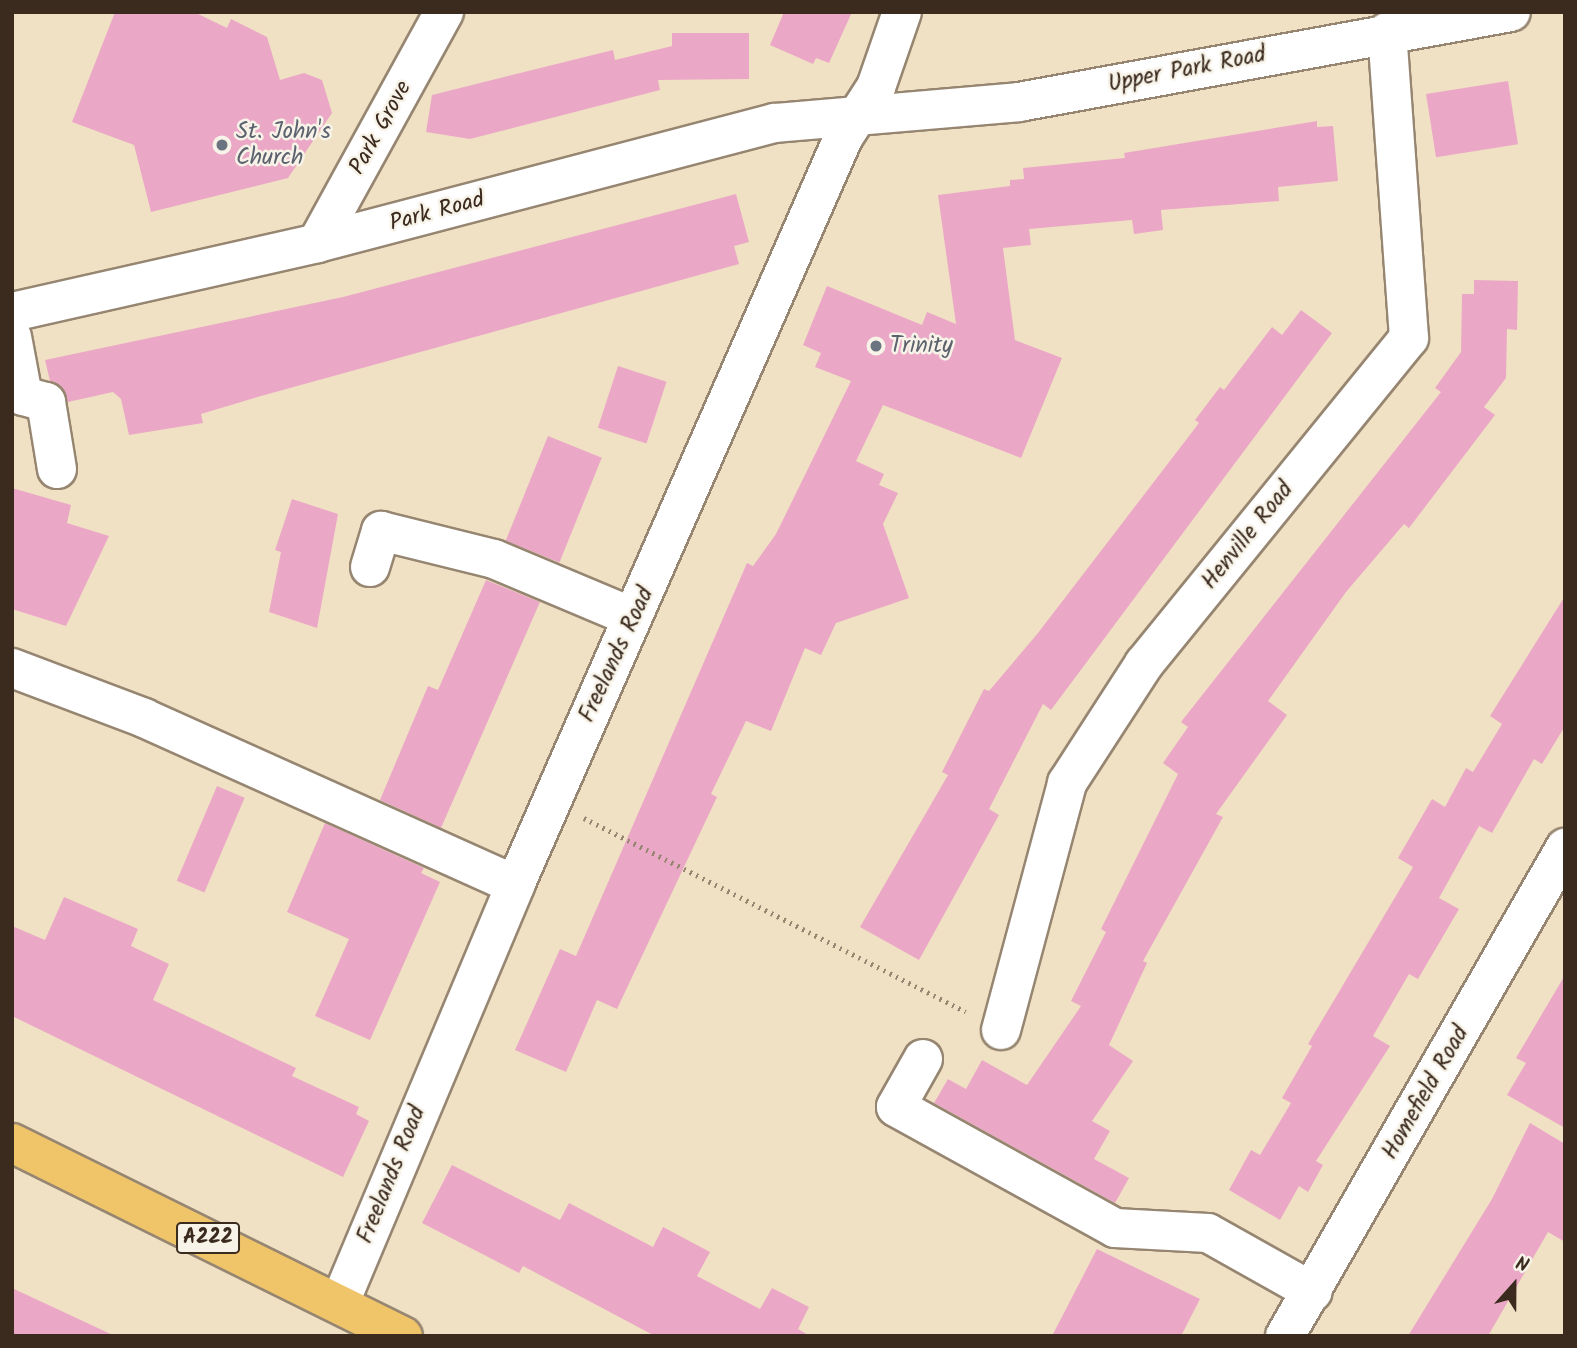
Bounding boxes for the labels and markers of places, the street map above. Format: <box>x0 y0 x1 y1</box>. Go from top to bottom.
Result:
place label: St. John's Church <box>236 118 331 172</box>
marker: St. John's Church <box>214 137 230 153</box>
place label: Trinity <box>890 332 953 360</box>
marker: Trinity <box>868 338 884 354</box>

